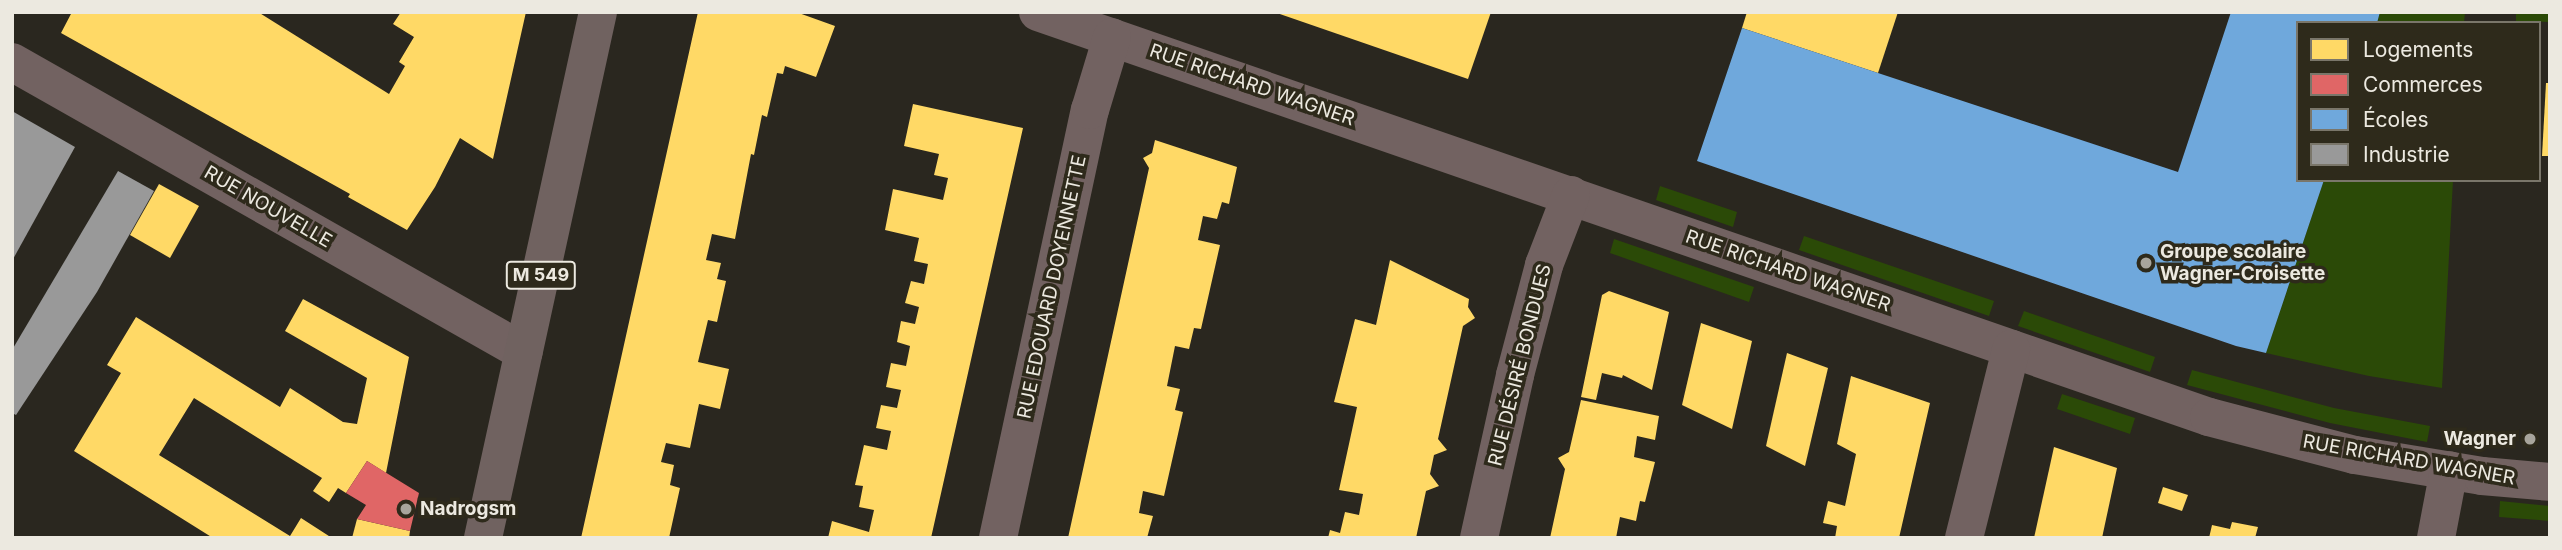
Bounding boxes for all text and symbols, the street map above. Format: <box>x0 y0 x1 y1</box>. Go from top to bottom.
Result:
legend <box>2296 21 2541 182</box>
text: Logements <box>2363 37 2473 62</box>
street label: RUE RICHARD WAGNER <box>1147 39 1357 131</box>
text: Commerces <box>2363 72 2483 97</box>
text: Écoles <box>2363 107 2429 132</box>
text: Industrie <box>2363 142 2450 167</box>
street label: RUE EDOUARD DOYENNETTE <box>1013 153 1091 421</box>
street label: RUE NOUVELLE <box>200 161 336 253</box>
street label: RUE RICHARD WAGNER <box>1683 225 1893 317</box>
place label: Groupe scolaire Wagner-Croisette <box>2160 241 2325 285</box>
marker: Groupe scolaire Wagner-Croisette <box>2138 255 2154 271</box>
road number: M 549 <box>504 260 578 290</box>
street label: RUE DÉSIRÉ BONDUES <box>1484 262 1556 468</box>
place label: Wagner <box>2443 428 2516 450</box>
street label: RUE RICHARD WAGNER <box>2301 430 2517 490</box>
marker: Wagner <box>2522 431 2538 447</box>
place label: Nadrogsm <box>420 498 516 520</box>
marker: Nadrogsm <box>398 501 414 517</box>

